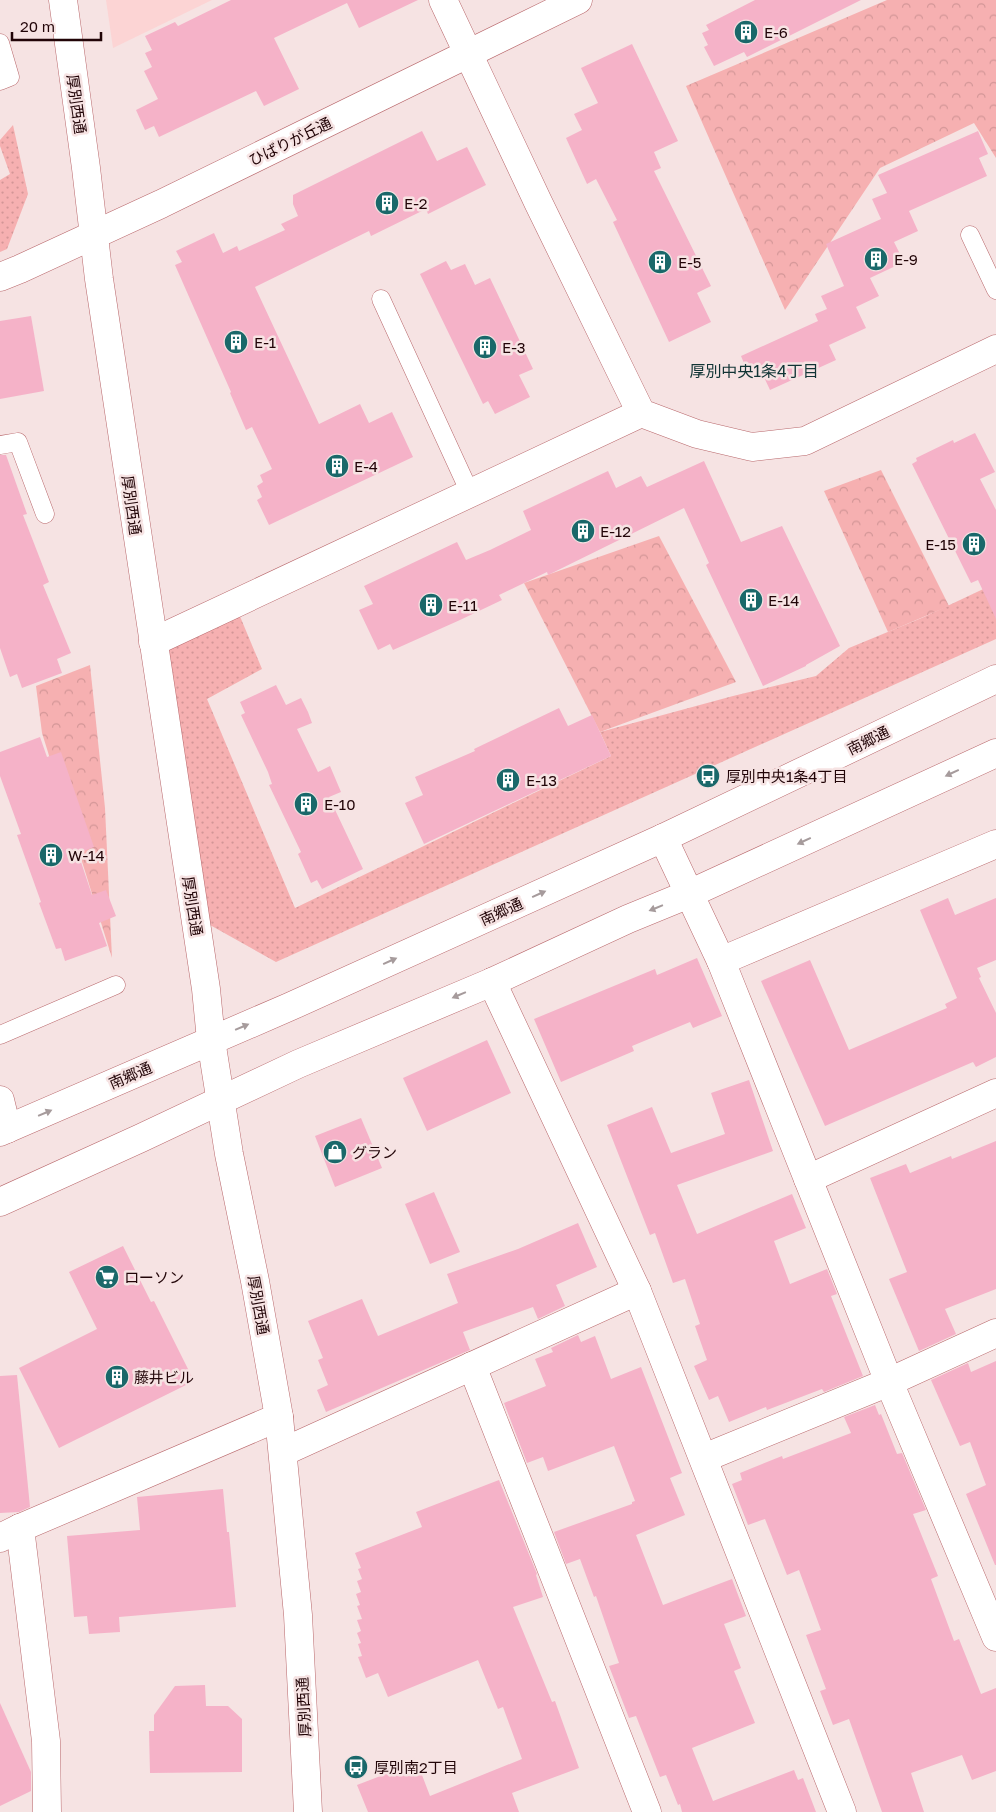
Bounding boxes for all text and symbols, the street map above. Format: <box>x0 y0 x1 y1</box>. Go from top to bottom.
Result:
scale bar <box>12 10 101 42</box>
text: 20 m <box>20 17 55 35</box>
building icon: E-6 <box>733 19 759 45</box>
place label: E-6 <box>764 23 788 41</box>
street label: 厚別西通 <box>64 73 90 135</box>
street label: ひばりが丘通 <box>246 113 334 169</box>
building icon: E-2 <box>374 190 400 216</box>
place label: E-2 <box>404 194 428 212</box>
building icon: E-9 <box>863 246 889 272</box>
building icon: E-5 <box>647 249 673 275</box>
place label: E-9 <box>894 250 918 268</box>
place label: E-5 <box>678 253 702 271</box>
building icon: E-1 <box>223 329 249 355</box>
place label: E-1 <box>254 333 276 351</box>
building icon: E-3 <box>472 334 498 360</box>
place label: E-3 <box>502 338 526 356</box>
district label: 厚別中央1条4丁目 <box>689 361 819 381</box>
building icon: E-4 <box>324 453 350 479</box>
place label: E-4 <box>354 457 378 475</box>
street label: 厚別西通 <box>119 474 145 536</box>
building icon: E-12 <box>570 518 596 544</box>
place label: E-12 <box>600 522 631 540</box>
building icon: E-15 <box>961 531 987 557</box>
place label: E-15 <box>925 535 956 553</box>
building icon: E-14 <box>738 587 764 613</box>
place label: E-14 <box>768 591 799 609</box>
building icon: E-11 <box>418 592 444 618</box>
place label: E-11 <box>448 596 477 614</box>
street label: 南郷通 <box>844 722 892 758</box>
bus stop icon: 厚別中央1条4丁目 <box>695 763 721 789</box>
building icon: E-13 <box>495 767 521 793</box>
place label: 厚別中央1条4丁目 <box>726 767 847 785</box>
one-way arrow <box>945 770 959 778</box>
place label: E-13 <box>526 771 557 789</box>
building icon: E-10 <box>293 791 319 817</box>
place label: E-10 <box>324 795 355 813</box>
one-way arrow <box>797 837 811 845</box>
building icon: W-14 <box>38 842 64 868</box>
place label: W-14 <box>68 846 105 864</box>
street label: 厚別西通 <box>179 875 207 937</box>
one-way arrow <box>532 890 546 898</box>
street label: 南郷通 <box>477 894 525 928</box>
one-way arrow <box>649 904 663 912</box>
one-way arrow <box>383 957 397 965</box>
one-way arrow <box>452 992 467 1000</box>
one-way arrow <box>235 1023 250 1031</box>
street label: 南郷通 <box>106 1058 154 1092</box>
one-way arrow <box>38 1108 52 1116</box>
shop icon: グラン <box>322 1139 348 1165</box>
place label: グラン <box>352 1143 397 1161</box>
supermarket icon: ローソン <box>94 1264 120 1290</box>
place label: ローソン <box>124 1268 184 1286</box>
street label: 厚別西通 <box>245 1274 273 1336</box>
building icon: 藤井ビル <box>104 1364 130 1390</box>
place label: 藤井ビル <box>134 1368 194 1386</box>
street label: 厚別西通 <box>292 1677 314 1737</box>
bus stop icon: 厚別南2丁目 <box>343 1754 369 1780</box>
place label: 厚別南2丁目 <box>374 1758 458 1776</box>

